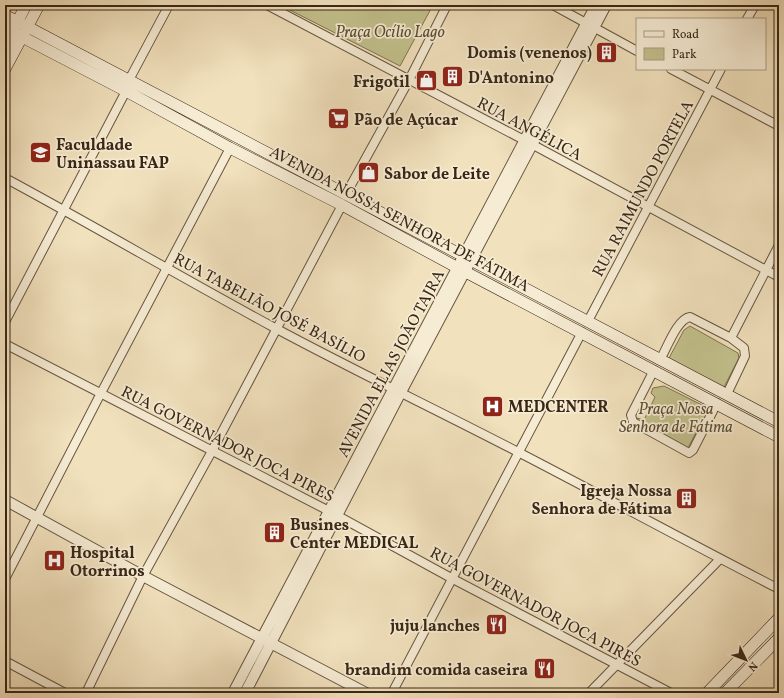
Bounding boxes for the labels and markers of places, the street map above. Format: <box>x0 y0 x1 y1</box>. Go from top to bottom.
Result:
building icon: Domis (venenos) <box>594 39 620 65</box>
place label: Domis (venenos) <box>467 43 592 65</box>
building icon: D'Antonino <box>440 64 466 90</box>
shop icon: Frigotil <box>413 68 439 94</box>
place label: D'Antonino <box>468 68 554 90</box>
place label: Frigotil <box>353 72 411 94</box>
supermarket icon: Pão de Açúcar <box>326 106 352 132</box>
place label: Pão de Açúcar <box>354 110 459 132</box>
place label: Faculdade Uninassau FAP <box>56 135 169 175</box>
school or university icon: Faculdade Uninassau FAP <box>27 140 53 166</box>
shop icon: Sabor de Leite <box>355 160 381 186</box>
place label: Sabor de Leite <box>384 164 490 186</box>
hospital icon: MEDCENTER <box>479 393 505 419</box>
place label: MEDCENTER <box>508 397 608 419</box>
place label: Igreja Nossa Senhora de Fátima <box>531 481 672 521</box>
building icon: Igreja Nossa Senhora de Fátima <box>674 486 700 512</box>
place label: Busines Center MEDICAL <box>290 515 419 555</box>
building icon: Busines Center MEDICAL <box>261 520 287 546</box>
place label: Hospital Otorrinos <box>70 543 145 583</box>
hospital icon: Hospital Otorrinos <box>41 548 67 574</box>
restaurant icon: juju lanches <box>483 612 509 638</box>
place label: juju lanches <box>390 616 480 638</box>
restaurant icon: brandim comida caseira <box>531 656 557 682</box>
place label: brandim comida caseira <box>345 660 528 682</box>

